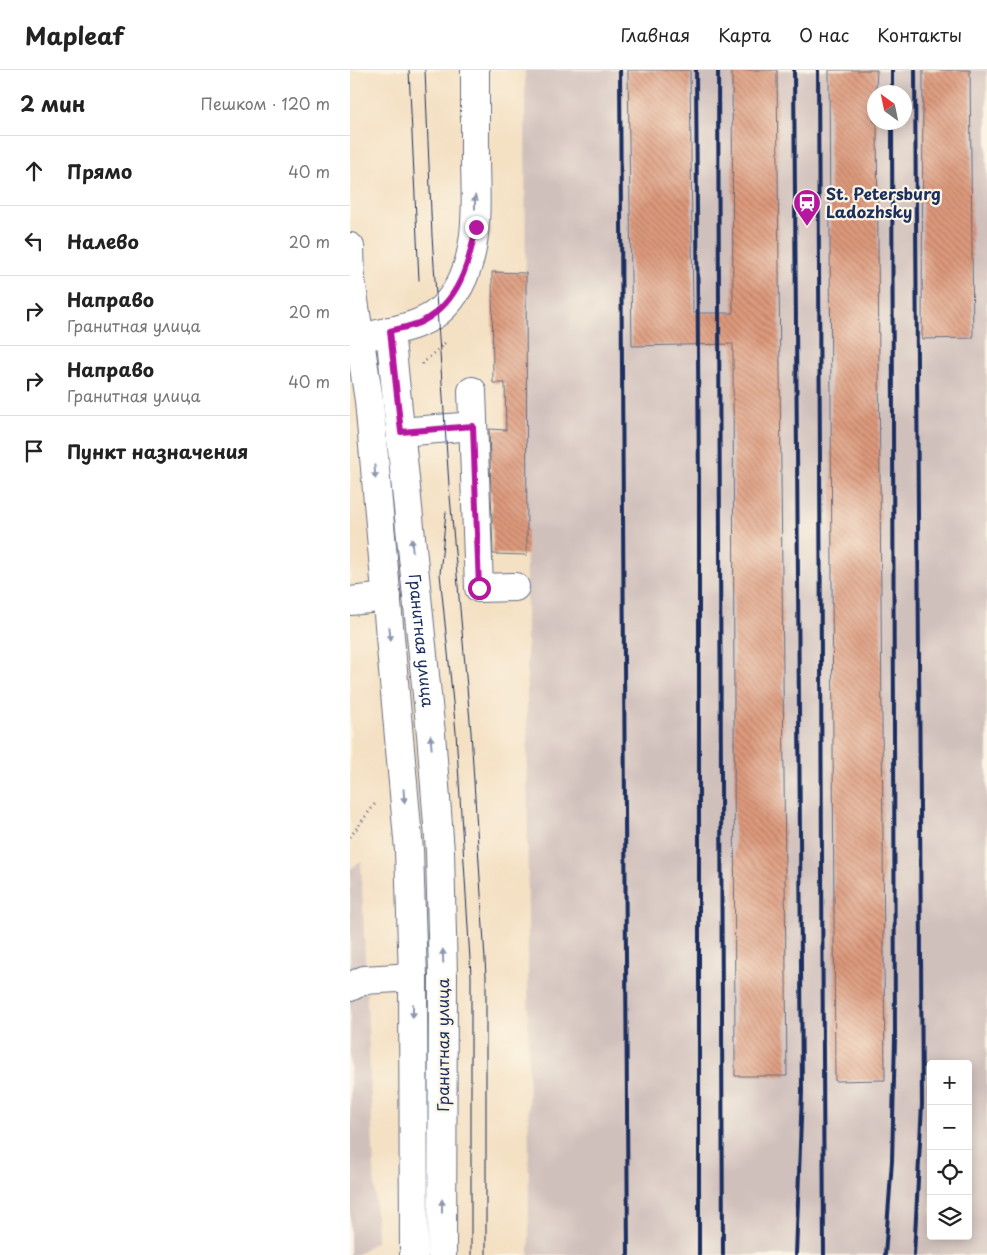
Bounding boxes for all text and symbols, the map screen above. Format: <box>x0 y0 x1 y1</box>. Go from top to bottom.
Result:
text: Mapleaf <box>25 17 124 53</box>
text: Главная <box>621 21 690 48</box>
text: Карта <box>718 21 771 48</box>
text: О нас <box>799 21 849 48</box>
text: Контакты <box>877 21 962 48</box>
north arrow <box>867 85 912 130</box>
text: 2 мин <box>20 87 85 119</box>
text: Пешком · 120 m <box>201 91 330 115</box>
icon: ahead <box>20 157 48 185</box>
text: Прямо <box>67 157 132 185</box>
text: 40 m <box>288 159 330 183</box>
place label: St. Petersburg Ladozhsky <box>826 181 941 223</box>
station icon: St. Petersburg Ladozhsky <box>792 188 822 227</box>
one-way arrow <box>471 194 479 210</box>
route end <box>465 216 488 239</box>
icon: left <box>20 227 48 255</box>
text: Налево <box>67 227 139 255</box>
text: 20 m <box>289 229 330 253</box>
text: Направо <box>67 285 154 313</box>
icon: right <box>20 297 48 325</box>
text: 20 m <box>289 299 330 323</box>
text: Гранитная улица <box>67 313 201 337</box>
text: Направо <box>67 355 154 383</box>
icon: right <box>20 367 48 395</box>
text: 40 m <box>288 369 330 393</box>
text: Гранитная улица <box>67 383 201 407</box>
icon: arrive <box>20 437 48 465</box>
text: Пункт назначения <box>67 437 248 465</box>
one-way arrow <box>371 465 379 481</box>
one-way arrow <box>408 537 416 553</box>
street label: Гранитная улица <box>404 573 441 708</box>
route start <box>468 577 491 600</box>
one-way arrow <box>386 626 394 642</box>
one-way arrow <box>427 733 435 749</box>
one-way arrow <box>401 788 409 804</box>
one-way arrow <box>439 948 447 964</box>
street label: Гранитная улица <box>430 978 454 1112</box>
one-way arrow <box>409 1003 417 1019</box>
map controls <box>927 1060 972 1240</box>
button: + <box>927 1060 972 1105</box>
button: − <box>927 1105 972 1150</box>
button: locate <box>927 1150 972 1195</box>
button: layers <box>927 1195 972 1240</box>
one-way arrow <box>438 1198 446 1214</box>

